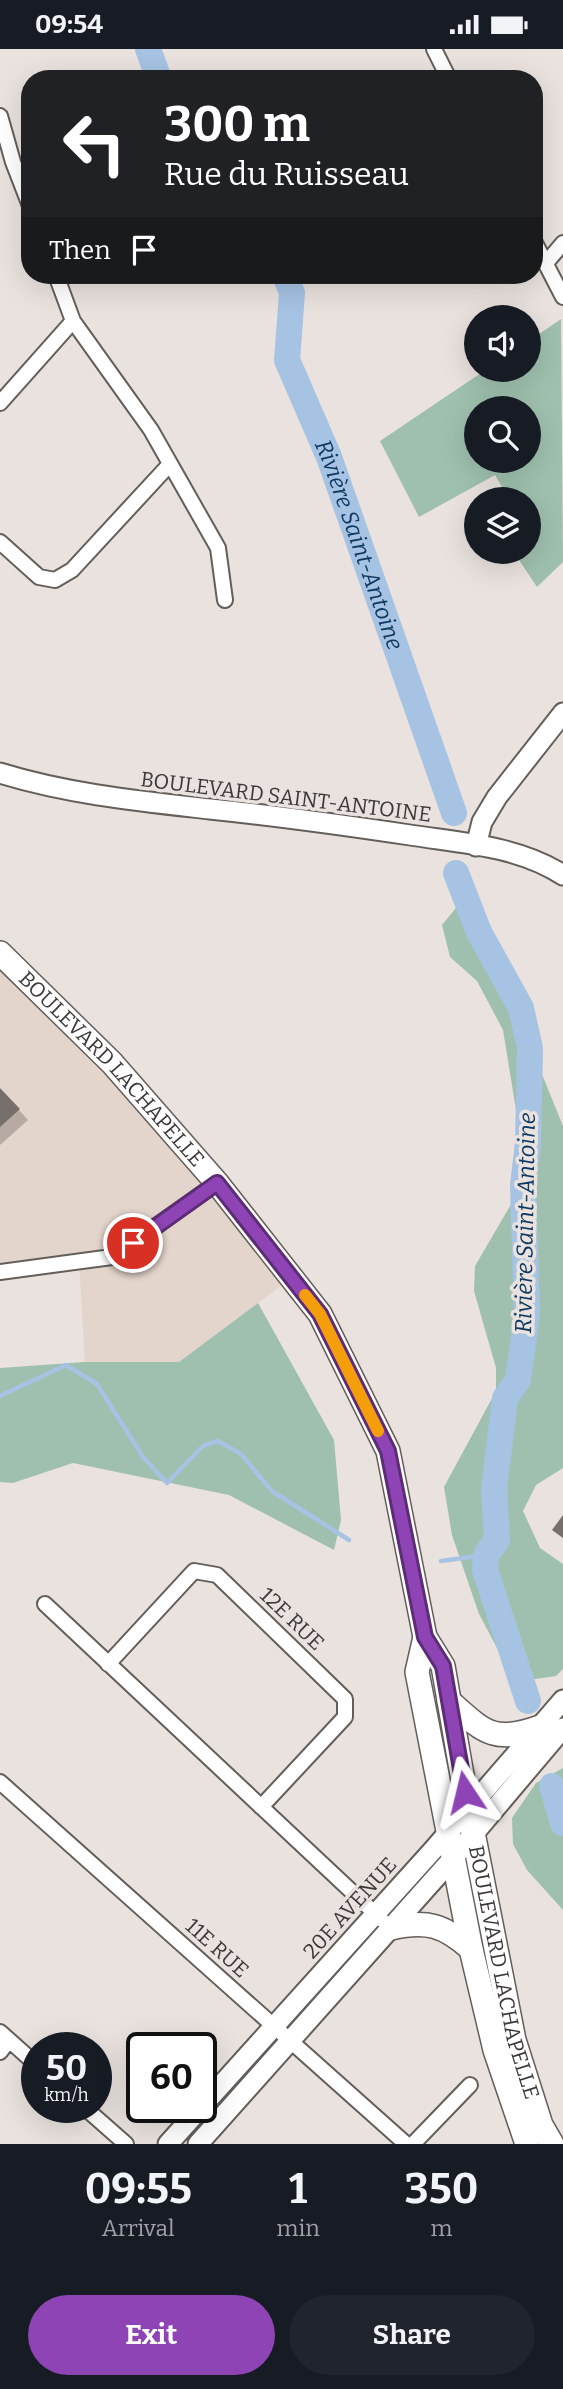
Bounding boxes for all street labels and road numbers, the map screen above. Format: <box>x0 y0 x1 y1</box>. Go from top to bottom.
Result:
street label: BOULEVARD SAINT-ANTOINE <box>139 766 433 828</box>
street label: BOULEVARD LACHAPELLE <box>13 966 210 1172</box>
street label: 12E RUE <box>254 1582 330 1656</box>
street label: BOULEVARD LACHAPELLE <box>463 1843 545 2102</box>
street label: 20E AVENUE <box>298 1852 402 1964</box>
street label: 11E RUE <box>180 1913 254 1983</box>

